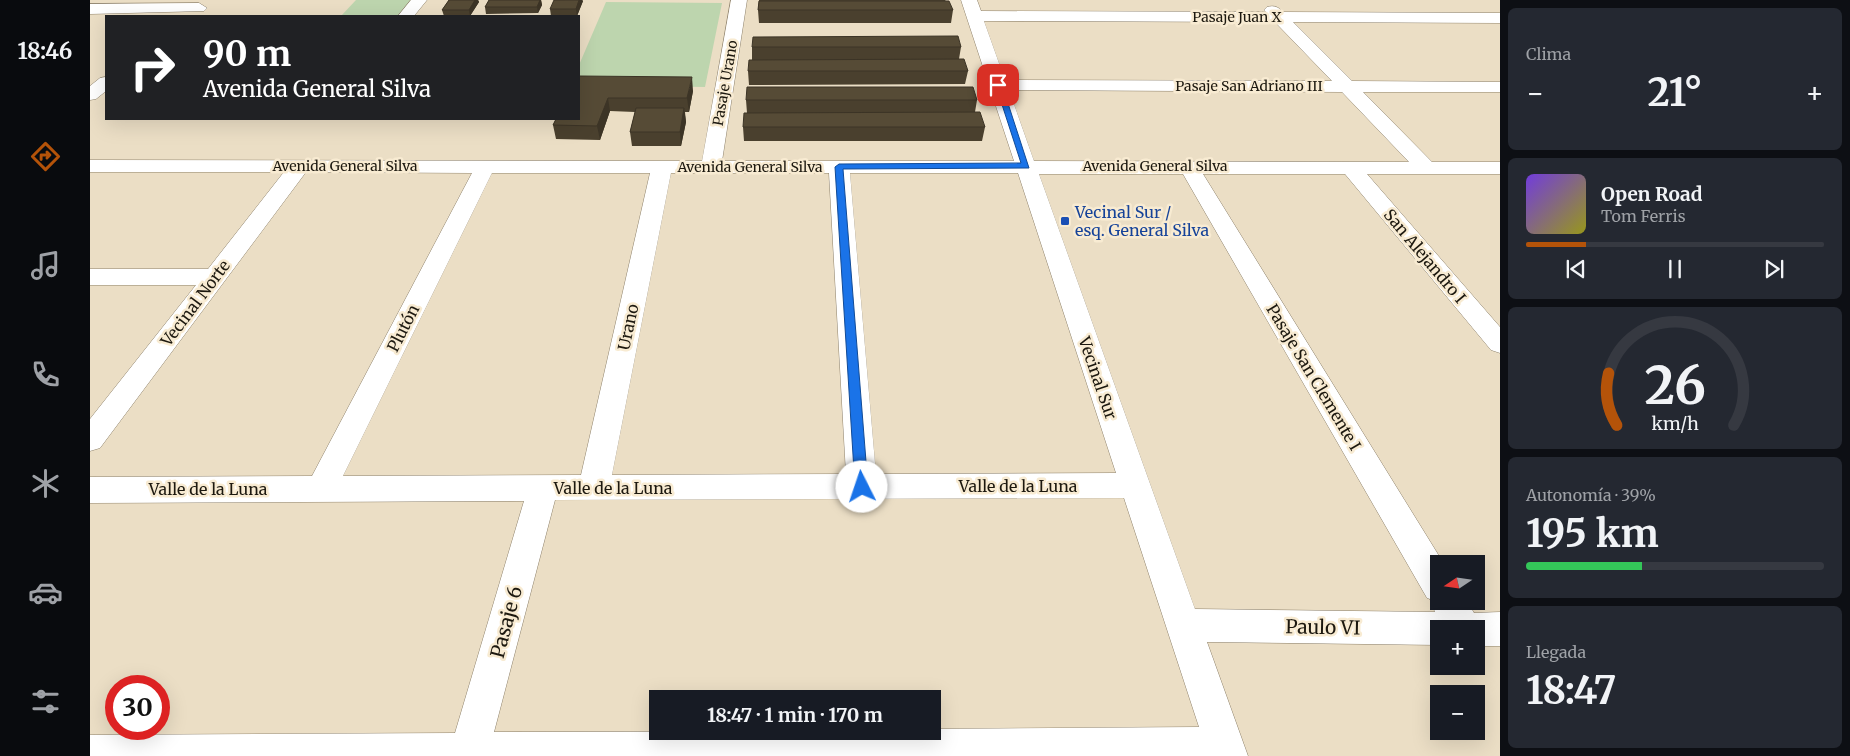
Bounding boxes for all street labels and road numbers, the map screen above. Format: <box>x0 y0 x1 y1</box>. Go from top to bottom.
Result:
street label: Pasaje Juan X <box>1192 8 1282 26</box>
street label: Pasaje Urano <box>709 39 741 127</box>
street label: Pasaje San Adriano III <box>1175 77 1323 95</box>
street label: Avenida General Silva <box>271 157 418 175</box>
street label: Avenida General Silva <box>1081 157 1228 175</box>
street label: Avenida General Silva <box>676 158 823 176</box>
street label: San Alejandro I <box>1380 205 1470 307</box>
street label: Vecinal Norte <box>156 256 234 351</box>
street label: Pasaje San Clemente I <box>1262 300 1366 454</box>
street label: Plutón <box>383 301 424 355</box>
street label: Urano <box>613 302 643 352</box>
street label: Vecinal Sur <box>1074 333 1121 422</box>
street label: Valle de la Luna <box>958 476 1078 496</box>
street label: Valle de la Luna <box>553 478 673 498</box>
street label: Valle de la Luna <box>148 479 268 499</box>
street label: Pasaje 6 <box>485 583 527 661</box>
street label: Paulo VI <box>1285 614 1361 640</box>

